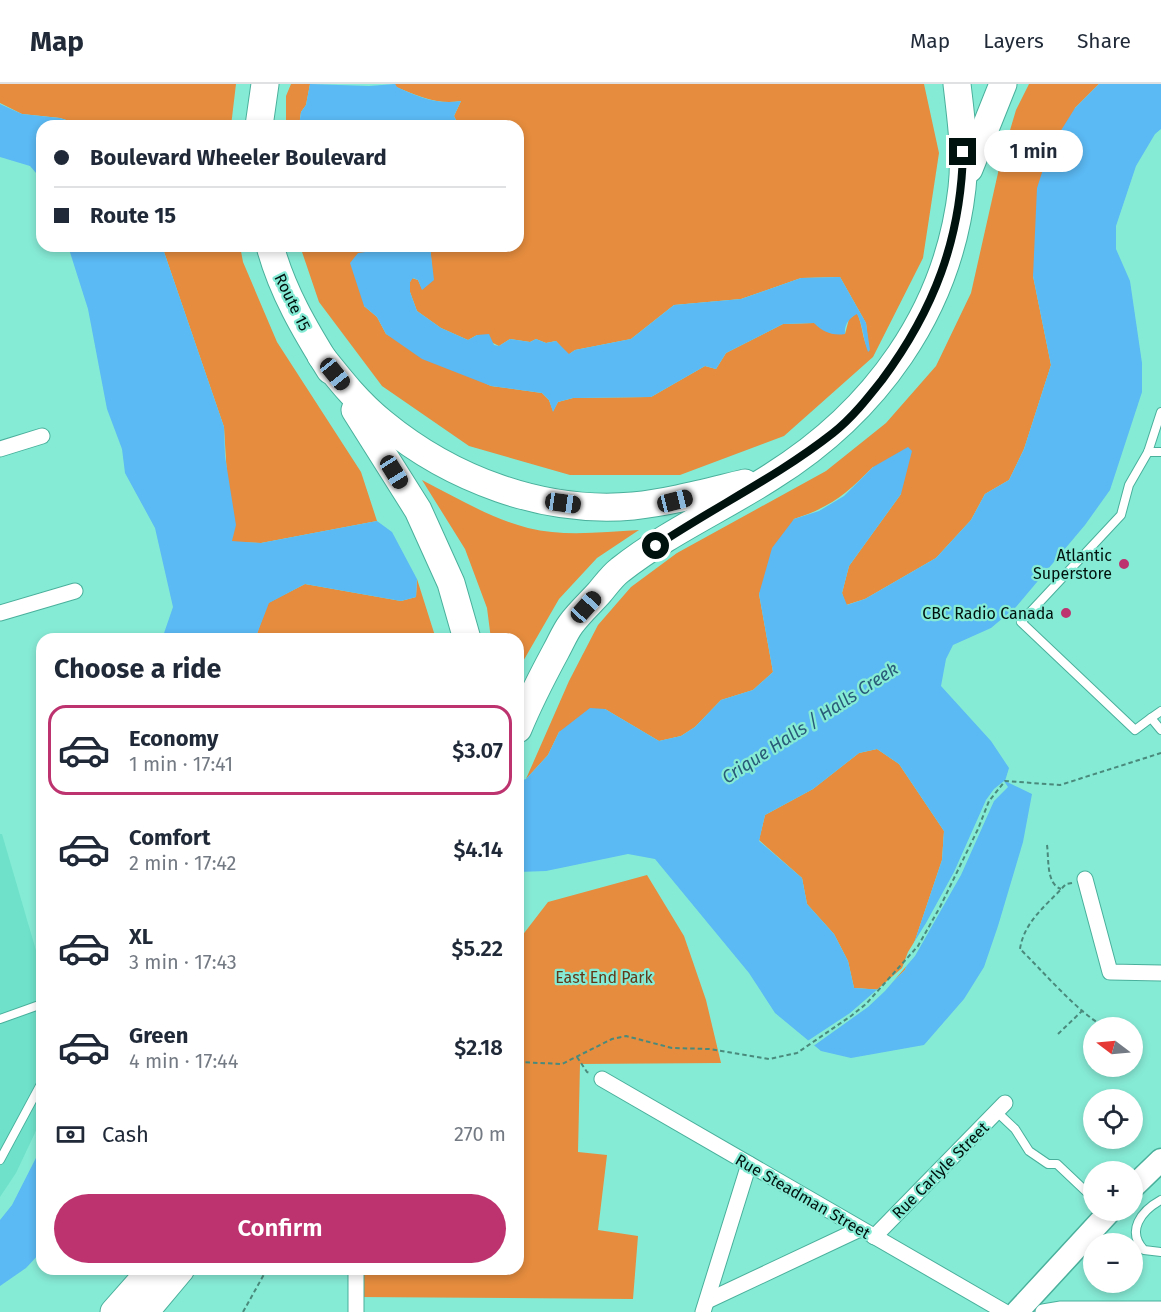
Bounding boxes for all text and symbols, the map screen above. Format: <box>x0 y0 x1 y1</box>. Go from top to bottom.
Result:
text: Map <box>30 25 84 58</box>
text: Map <box>910 28 950 54</box>
text: Layers <box>983 28 1044 54</box>
text: Share <box>1077 28 1131 54</box>
callout: 1 min <box>984 131 1083 173</box>
route end <box>949 138 976 165</box>
text: 1 min <box>1009 139 1058 163</box>
text: Boulevard Wheeler Boulevard <box>90 144 387 171</box>
text: Route 15 <box>90 202 176 229</box>
street label: Route 15 <box>271 270 315 334</box>
car <box>317 354 353 394</box>
car <box>377 452 411 492</box>
car <box>655 488 695 514</box>
car <box>544 492 582 514</box>
route start <box>642 532 669 559</box>
place label: Atlantic Superstore <box>1033 546 1112 583</box>
marker: Atlantic Superstore <box>1117 557 1131 571</box>
car <box>567 588 605 626</box>
place label: CBC Radio Canada <box>922 604 1054 623</box>
marker: CBC Radio Canada <box>1059 606 1073 620</box>
text: Choose a ride <box>54 653 221 685</box>
water label: Crique Halls / Halls Creek <box>718 658 903 788</box>
icon: car <box>57 723 111 777</box>
text: Economy <box>129 725 218 752</box>
text: $3.07 <box>452 737 503 764</box>
text: 1 min · 17:41 <box>129 752 233 776</box>
icon: car <box>57 822 111 876</box>
text: Comfort <box>129 824 210 851</box>
text: $4.14 <box>453 836 503 863</box>
text: 2 min · 17:42 <box>129 851 236 875</box>
icon: car <box>57 921 111 975</box>
text: XL <box>129 923 153 950</box>
text: $5.22 <box>452 935 503 962</box>
text: 3 min · 17:43 <box>129 950 237 974</box>
park label: East End Park <box>555 968 654 987</box>
north arrow <box>1083 1017 1143 1077</box>
map controls <box>1083 1017 1143 1293</box>
icon: car <box>57 1020 111 1074</box>
text: Green <box>129 1022 188 1049</box>
text: $2.18 <box>454 1034 503 1061</box>
text: 4 min · 17:44 <box>129 1049 238 1073</box>
button: locate <box>1083 1089 1143 1149</box>
icon: cash <box>54 1118 87 1151</box>
street label: Rue Carlyle Street <box>888 1118 993 1223</box>
text: Cash <box>102 1121 149 1148</box>
text: 270 m <box>454 1122 506 1146</box>
street label: Rue Steadman Street <box>732 1150 874 1243</box>
button: + <box>1083 1161 1143 1221</box>
button: Confirm <box>54 1194 506 1263</box>
button: − <box>1083 1233 1143 1293</box>

